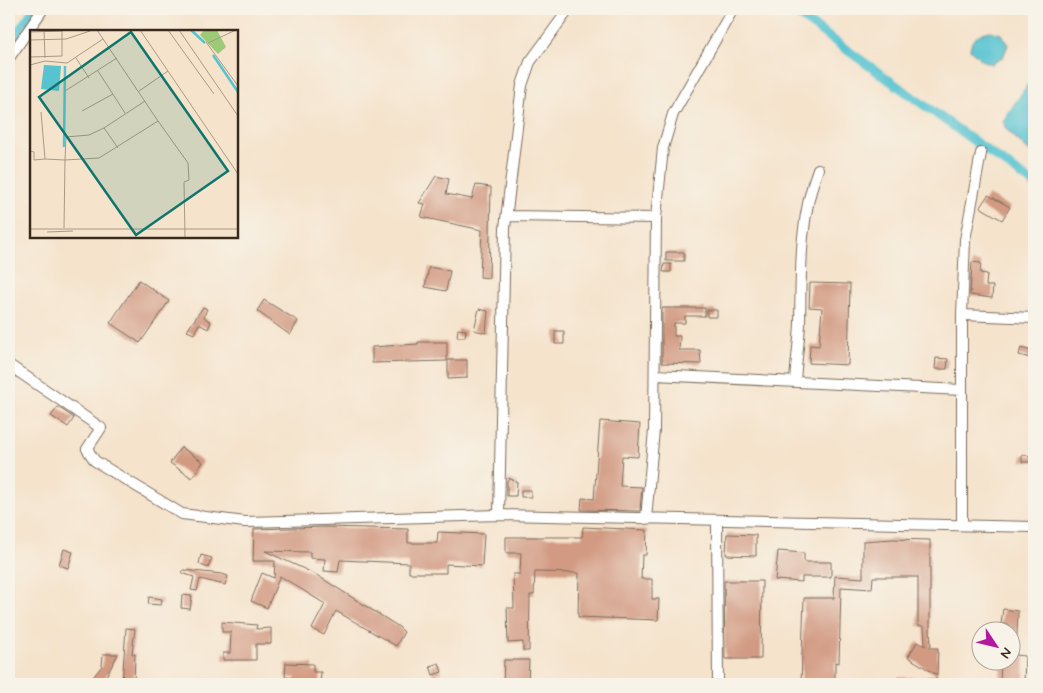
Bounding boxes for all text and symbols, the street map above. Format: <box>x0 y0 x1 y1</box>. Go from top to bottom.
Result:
inset map <box>30 30 238 238</box>
north arrow <box>970 620 1020 670</box>
text: N <box>996 644 1016 662</box>

